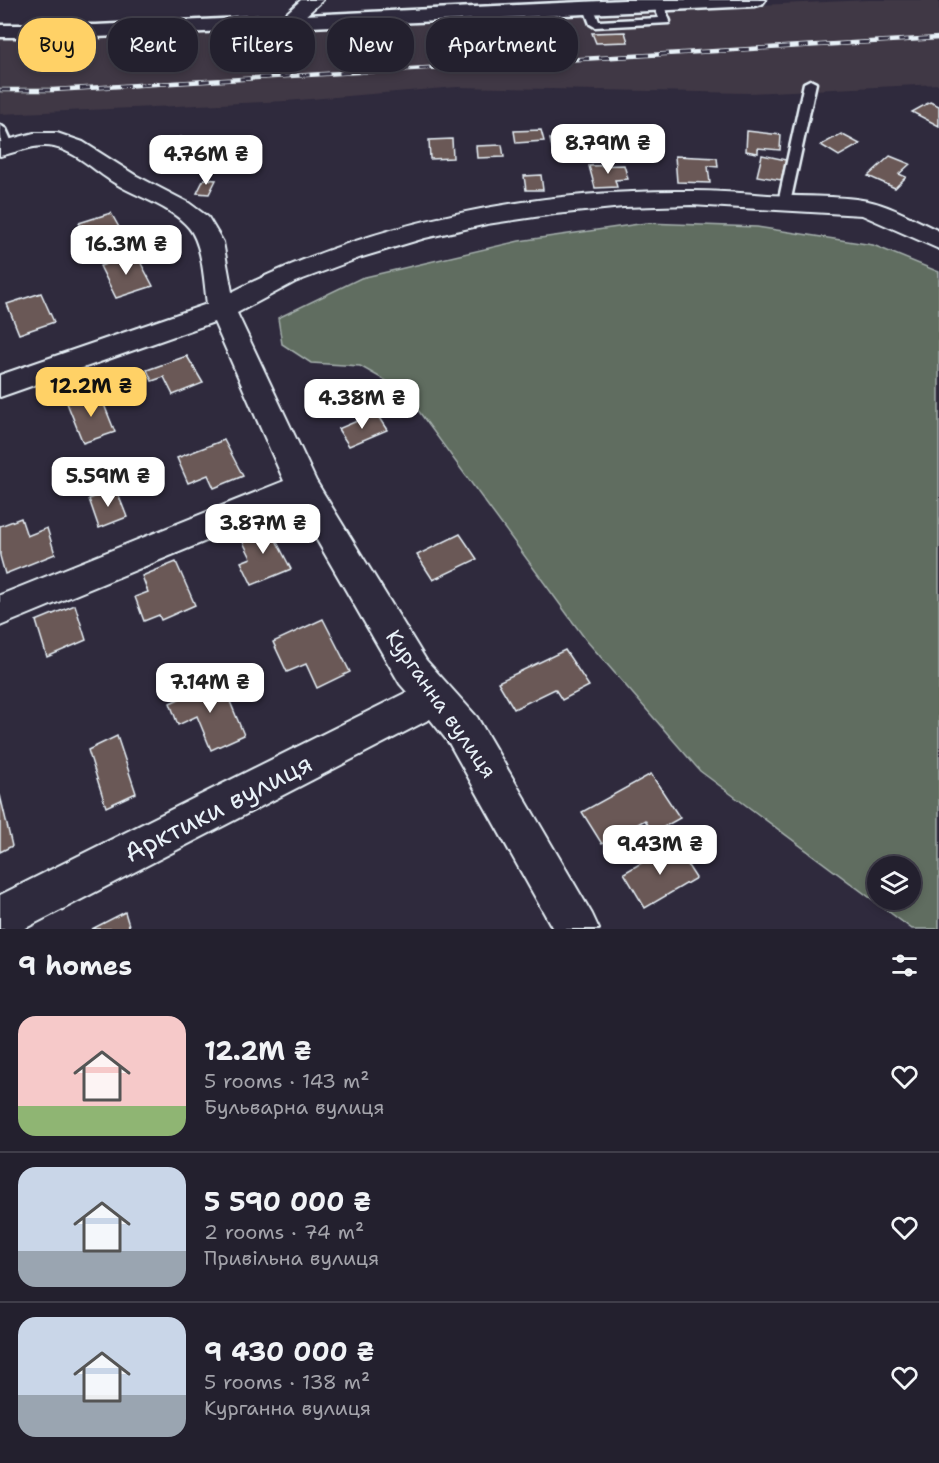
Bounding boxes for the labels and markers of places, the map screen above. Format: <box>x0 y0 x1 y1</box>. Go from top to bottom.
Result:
pin: 8.79M ₴ <box>553 124 663 175</box>
pin: 4.76M ₴ <box>151 135 261 186</box>
pin: 16.3M ₴ <box>71 225 181 276</box>
pin: 12.2M ₴ <box>36 367 146 418</box>
pin: 4.38M ₴ <box>307 379 417 430</box>
pin: 5.59M ₴ <box>53 457 163 508</box>
pin: 3.87M ₴ <box>208 504 318 555</box>
pin: 7.14M ₴ <box>155 663 265 714</box>
pin: 9.43M ₴ <box>605 825 715 876</box>

